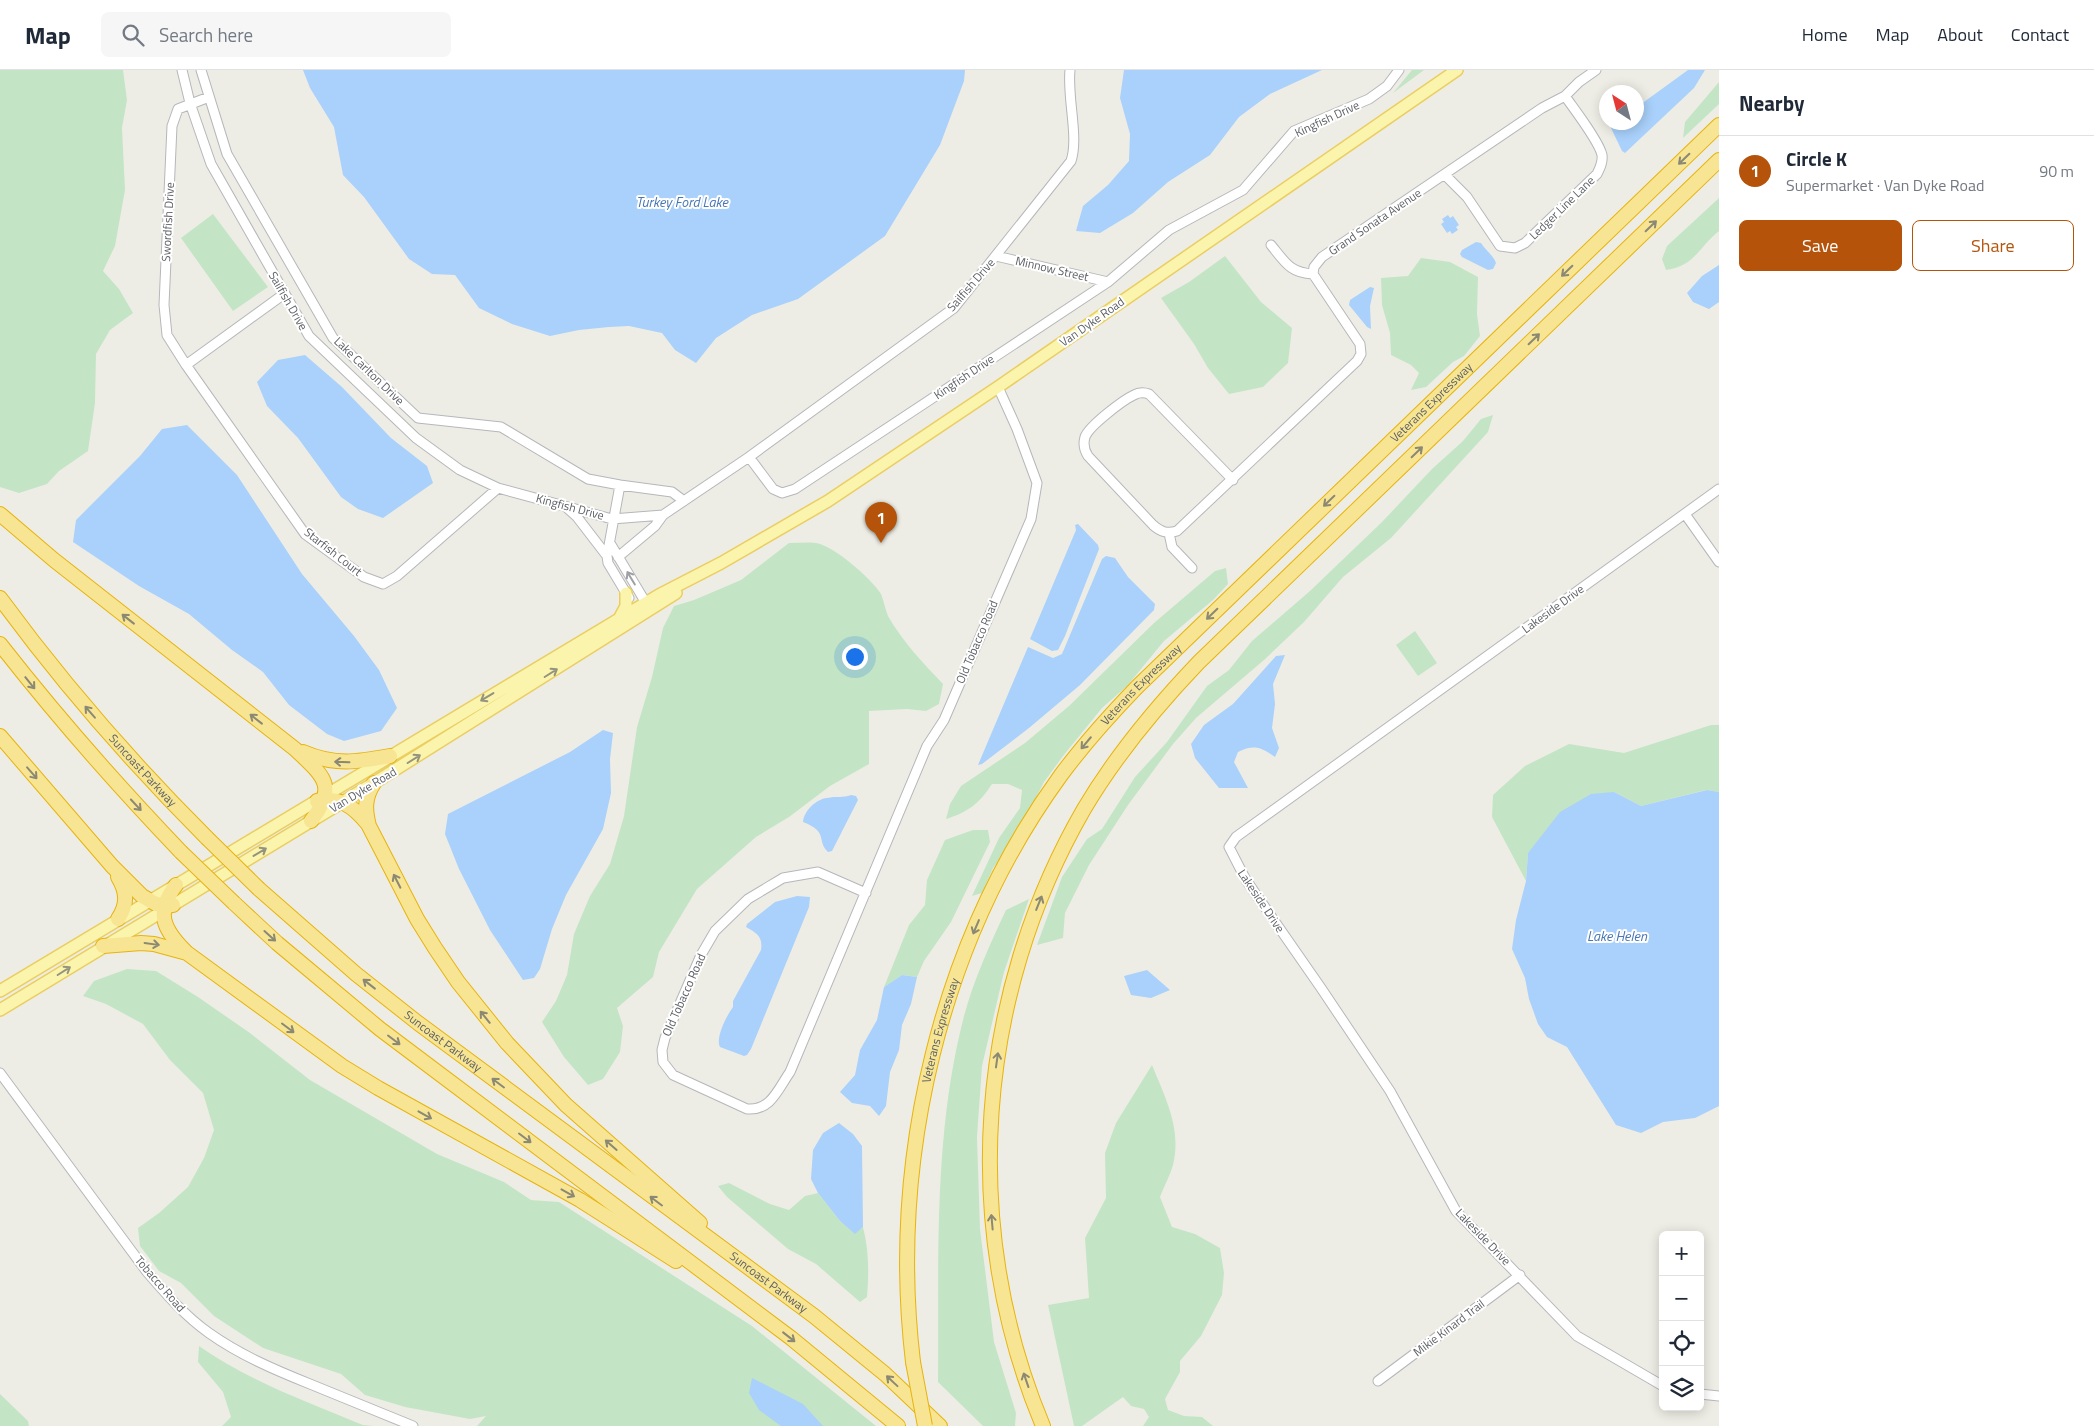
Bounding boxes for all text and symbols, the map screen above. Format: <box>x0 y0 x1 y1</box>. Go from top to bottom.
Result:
search box <box>101 12 451 57</box>
text: Map <box>25 17 71 53</box>
text: Search here <box>159 20 253 49</box>
icon: search <box>119 21 147 49</box>
text: Home <box>1802 21 1848 48</box>
text: Map <box>1876 21 1909 48</box>
text: About <box>1937 21 1983 48</box>
text: Contact <box>2011 21 2069 48</box>
north arrow <box>1599 85 1644 130</box>
text: Nearby <box>1739 87 1804 119</box>
street label: Kingfish Drive <box>1291 95 1362 142</box>
text: Circle K <box>1786 144 1847 173</box>
one-way arrow <box>1678 153 1690 165</box>
text: 1 <box>1751 159 1759 183</box>
text: 90 m <box>2039 159 2074 183</box>
street label: Ledger Line Lane <box>1525 171 1599 244</box>
text: Supermarket · Van Dyke Road <box>1786 173 1985 197</box>
street label: Swordfish Drive <box>156 182 179 262</box>
street label: Grand Sonata Avenue <box>1324 183 1425 260</box>
water label: Turkey Ford Lake <box>636 191 730 212</box>
one-way arrow <box>1645 220 1657 232</box>
button: Save <box>1739 220 1902 271</box>
button: Share <box>1912 220 2074 271</box>
street label: Minnow Street <box>1014 251 1091 286</box>
street label: Sailfish Drive <box>942 254 999 316</box>
one-way arrow <box>1561 265 1573 277</box>
street label: Sailfish Drive <box>264 268 313 334</box>
street label: Van Dyke Road <box>1055 292 1128 351</box>
street label: Lake Carlton Drive <box>330 332 409 409</box>
one-way arrow <box>1528 333 1541 345</box>
street label: Kingfish Drive <box>930 349 998 404</box>
street label: Veterans Expressway <box>1386 358 1477 447</box>
one-way arrow <box>1411 446 1424 458</box>
street label: Kingfish Drive <box>534 488 606 525</box>
one-way arrow <box>1323 495 1335 507</box>
pin: 1 <box>865 502 897 543</box>
street label: Starfish Court <box>300 523 367 581</box>
one-way arrow <box>625 571 635 585</box>
street label: Lakeside Drive <box>1518 579 1588 638</box>
street label: Old Tobacco Road <box>950 597 1003 686</box>
one-way arrow <box>1206 608 1218 620</box>
one-way arrow <box>122 614 135 625</box>
street label: Veterans Expressway <box>1096 639 1186 729</box>
your location <box>842 644 868 670</box>
one-way arrow <box>544 667 558 677</box>
one-way arrow <box>25 676 36 689</box>
one-way arrow <box>481 693 495 703</box>
one-way arrow <box>85 706 96 719</box>
one-way arrow <box>250 714 263 725</box>
street label: Suncoast Parkway <box>104 730 182 811</box>
one-way arrow <box>1080 736 1092 749</box>
one-way arrow <box>406 753 420 763</box>
one-way arrow <box>334 757 350 767</box>
street label: Van Dyke Road <box>325 762 400 817</box>
one-way arrow <box>26 766 37 779</box>
one-way arrow <box>130 799 142 812</box>
one-way arrow <box>252 847 266 857</box>
street label: Lakeside Drive <box>1233 865 1290 936</box>
one-way arrow <box>392 874 401 889</box>
one-way arrow <box>1034 896 1044 911</box>
one-way arrow <box>971 919 981 934</box>
water label: Lake Helen <box>1587 925 1648 946</box>
one-way arrow <box>263 930 276 942</box>
one-way arrow <box>143 939 159 949</box>
street label: Old Tobacco Road <box>657 950 710 1039</box>
one-way arrow <box>56 965 70 975</box>
street label: Veterans Expressway <box>916 975 964 1085</box>
one-way arrow <box>363 979 376 990</box>
street label: Suncoast Parkway <box>400 1005 486 1076</box>
one-way arrow <box>480 1010 490 1024</box>
one-way arrow <box>281 1023 295 1033</box>
one-way arrow <box>387 1035 400 1046</box>
one-way arrow <box>992 1052 1002 1068</box>
one-way arrow <box>491 1078 505 1088</box>
one-way arrow <box>418 1110 433 1120</box>
one-way arrow <box>517 1132 531 1143</box>
one-way arrow <box>605 1139 618 1151</box>
one-way arrow <box>560 1188 575 1198</box>
one-way arrow <box>649 1196 663 1206</box>
street label: Lakeside Drive <box>1451 1204 1516 1269</box>
one-way arrow <box>988 1214 997 1230</box>
map controls <box>1659 1231 1704 1411</box>
button: + <box>1659 1231 1704 1276</box>
street label: Suncoast Parkway <box>726 1247 812 1317</box>
street label: Tobacco Road <box>131 1251 190 1316</box>
button: − <box>1659 1276 1704 1321</box>
street label: Mikie Kinard Trail <box>1409 1294 1489 1361</box>
button: locate <box>1659 1321 1704 1366</box>
one-way arrow <box>782 1331 795 1342</box>
button: layers <box>1659 1366 1704 1411</box>
one-way arrow <box>1020 1373 1030 1389</box>
one-way arrow <box>885 1375 898 1387</box>

